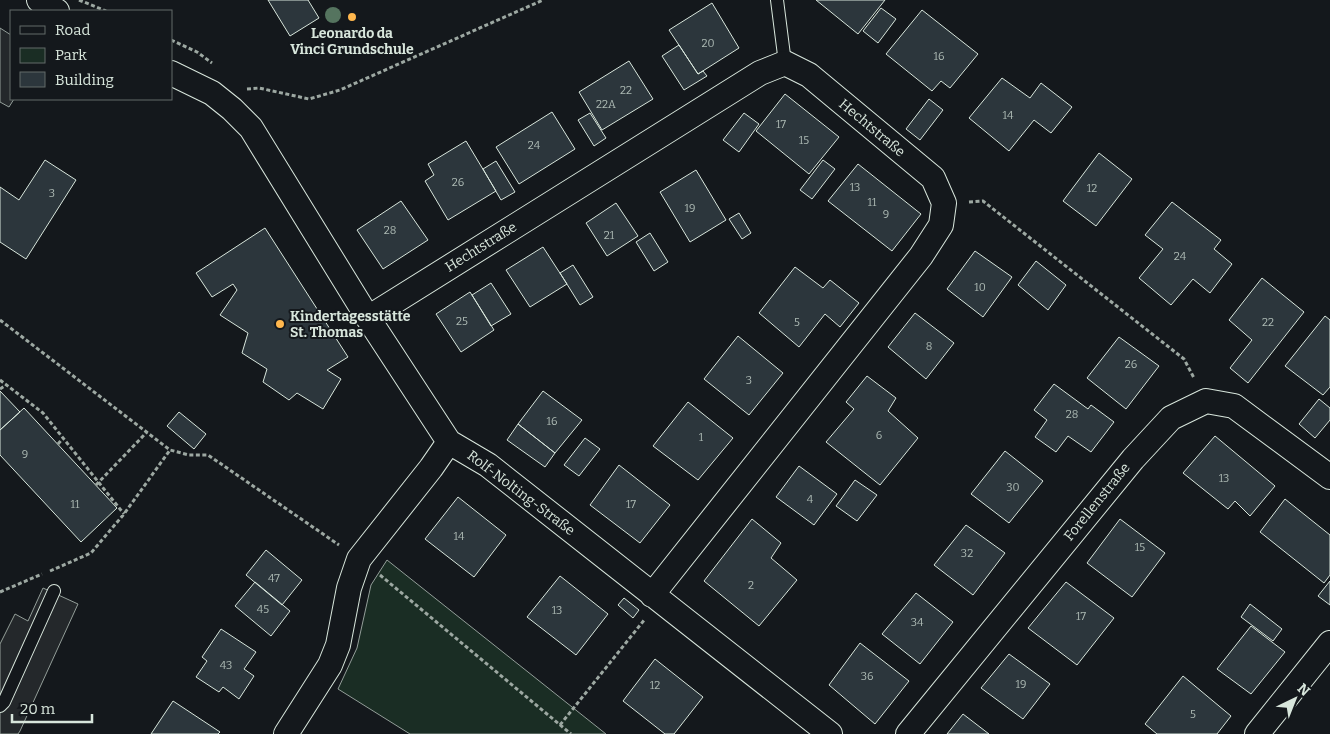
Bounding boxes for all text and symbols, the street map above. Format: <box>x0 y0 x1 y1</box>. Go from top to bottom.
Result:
legend <box>10 10 172 100</box>
marker: Leonardo da Vinci Grundschule <box>346 11 358 23</box>
text: Road <box>55 21 90 39</box>
place label: Leonardo da Vinci Grundschule <box>290 25 414 58</box>
house number: 20 <box>701 37 715 50</box>
text: Park <box>55 46 87 64</box>
house number: 16 <box>934 50 944 63</box>
text: Building <box>55 71 114 89</box>
house number: 22 <box>620 84 632 97</box>
street label: Hechtstraße <box>836 95 908 161</box>
house number: 22A <box>596 98 616 111</box>
house number: 14 <box>1003 109 1014 122</box>
house number: 17 <box>776 118 786 131</box>
house number: 15 <box>799 134 809 147</box>
house number: 24 <box>528 139 541 152</box>
house number: 26 <box>452 176 464 189</box>
house number: 13 <box>850 181 860 194</box>
house number: 12 <box>1087 182 1097 195</box>
house number: 3 <box>49 187 55 200</box>
house number: 11 <box>868 196 877 209</box>
house number: 19 <box>685 202 695 215</box>
house number: 9 <box>883 208 889 221</box>
street label: Hechtstraße <box>442 218 520 276</box>
house number: 28 <box>384 224 396 237</box>
house number: 21 <box>604 229 615 242</box>
house number: 24 <box>1174 250 1187 263</box>
house number: 10 <box>974 281 986 294</box>
place label: Kindertagesstätte St. Thomas <box>290 308 411 341</box>
house number: 25 <box>456 315 468 328</box>
house number: 5 <box>794 316 800 329</box>
house number: 22 <box>1262 316 1274 329</box>
marker: Kindertagesstätte St. Thomas <box>274 318 286 330</box>
house number: 8 <box>926 340 932 353</box>
house number: 26 <box>1125 358 1137 371</box>
house number: 3 <box>746 374 752 387</box>
house number: 28 <box>1066 408 1078 421</box>
house number: 16 <box>547 415 557 428</box>
house number: 6 <box>876 429 882 442</box>
house number: 1 <box>699 431 704 444</box>
street label: Rolf-Nolting-Straße <box>464 447 578 539</box>
house number: 9 <box>22 448 28 461</box>
street label: Forellenstraße <box>1060 460 1134 544</box>
house number: 13 <box>1219 472 1229 485</box>
house number: 30 <box>1006 481 1020 494</box>
house number: 4 <box>807 493 814 506</box>
house number: 11 <box>71 498 80 511</box>
house number: 17 <box>626 498 636 511</box>
house number: 14 <box>454 530 465 543</box>
house number: 15 <box>1135 541 1145 554</box>
house number: 32 <box>961 547 973 560</box>
house number: 47 <box>268 572 280 585</box>
house number: 2 <box>748 579 754 592</box>
house number: 45 <box>257 603 269 616</box>
house number: 13 <box>552 604 562 617</box>
house number: 17 <box>1076 610 1086 623</box>
house number: 34 <box>911 616 924 629</box>
house number: 43 <box>220 659 232 672</box>
house number: 36 <box>861 670 873 683</box>
north arrow <box>1270 674 1320 724</box>
house number: 19 <box>1016 678 1026 691</box>
house number: 12 <box>650 679 660 692</box>
text: N <box>1294 680 1313 700</box>
scale bar <box>12 692 92 724</box>
text: 20 m <box>20 700 56 718</box>
house number: 5 <box>1190 708 1196 721</box>

